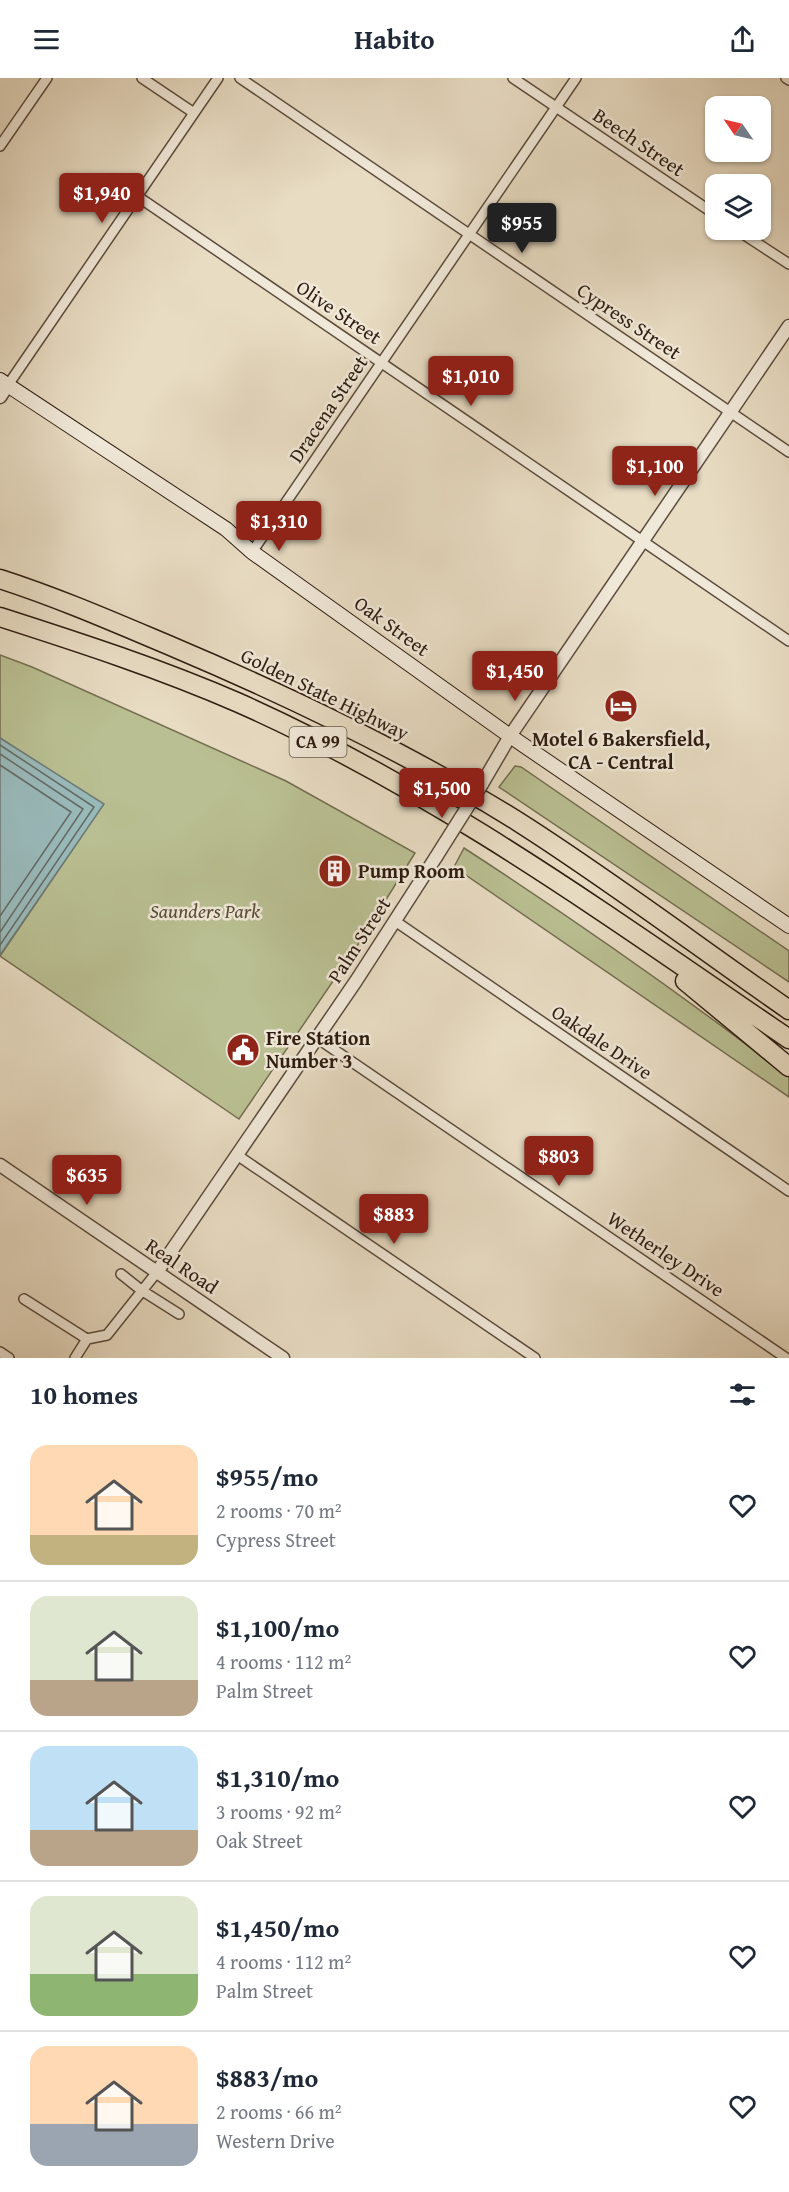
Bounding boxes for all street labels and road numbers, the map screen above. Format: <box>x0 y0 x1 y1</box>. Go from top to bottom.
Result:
street label: Beech Street <box>588 100 691 183</box>
street label: Olive Street <box>291 272 388 351</box>
street label: Cypress Street <box>572 275 687 366</box>
street label: Dracena Street <box>281 349 374 468</box>
street label: Oak Street <box>349 588 436 663</box>
street label: Golden State Highway <box>236 640 414 747</box>
road number: CA 99 <box>290 727 346 757</box>
street label: Palm Street <box>320 891 397 988</box>
street label: Oakdale Drive <box>546 997 659 1086</box>
street label: Wetherley Drive <box>602 1204 731 1304</box>
street label: Real Road <box>140 1231 225 1301</box>

